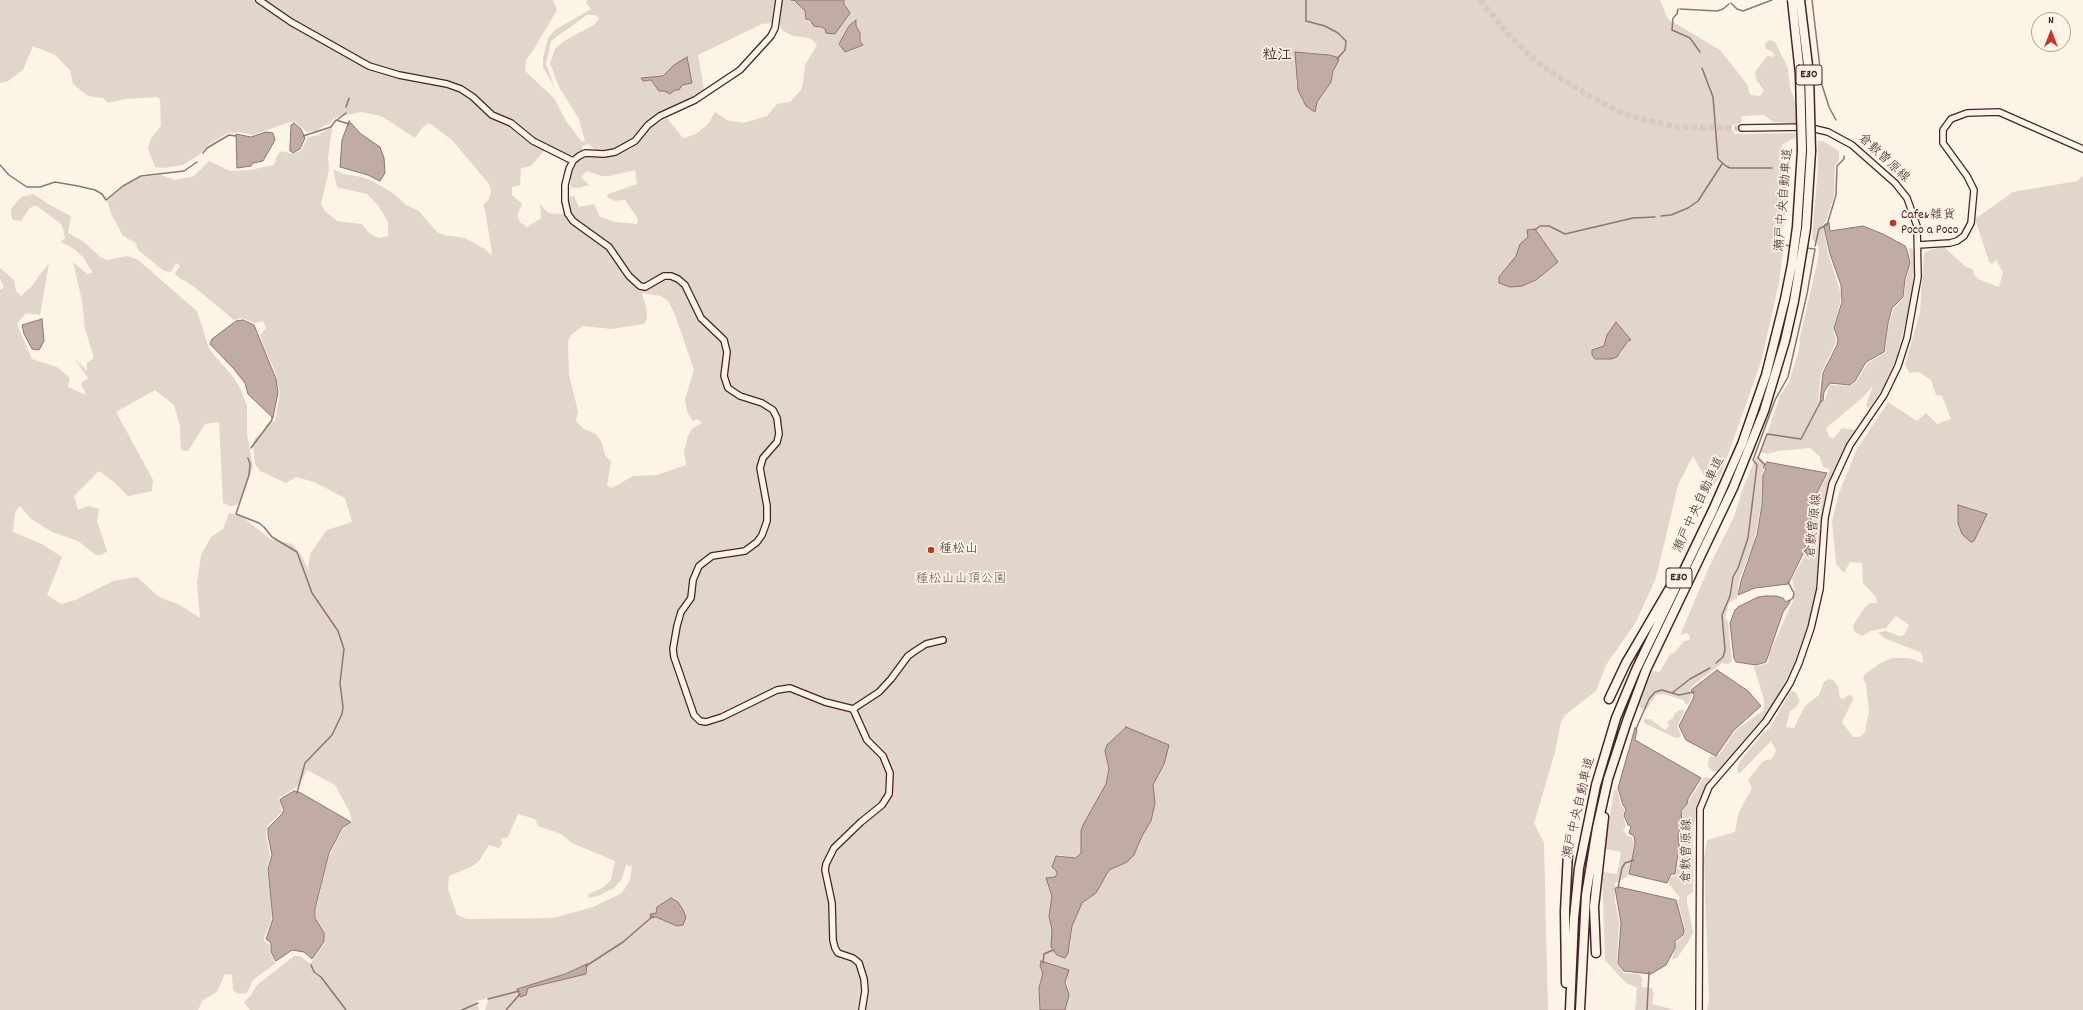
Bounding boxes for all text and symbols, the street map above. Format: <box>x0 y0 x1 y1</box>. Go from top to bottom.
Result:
north arrow <box>2031 12 2071 52</box>
text: N <box>2048 13 2054 29</box>
district label: 粒江 <box>1262 48 1292 66</box>
road number: E30 <box>1796 65 1822 85</box>
street label: 倉敷曽原線 <box>1854 131 1912 187</box>
street label: 瀬戸中央自動車道 <box>1773 148 1797 252</box>
place label: Cafe&雑貨 Poco a Poco <box>1901 208 1958 239</box>
marker: Cafe&雑貨 Poco a Poco <box>1888 218 1898 228</box>
street label: 瀬戸中央自動車道 <box>1671 455 1729 555</box>
street label: 倉敷曽原線 <box>1804 493 1826 559</box>
place label: 種松山 <box>939 542 978 558</box>
marker: 種松山 <box>926 545 936 555</box>
road number: E30 <box>1666 568 1692 588</box>
park label: 種松山山頂公園 <box>916 572 1006 588</box>
street label: 瀬戸中央自動車道 <box>1561 756 1599 860</box>
street label: 倉敷曽原線 <box>1680 818 1696 884</box>

